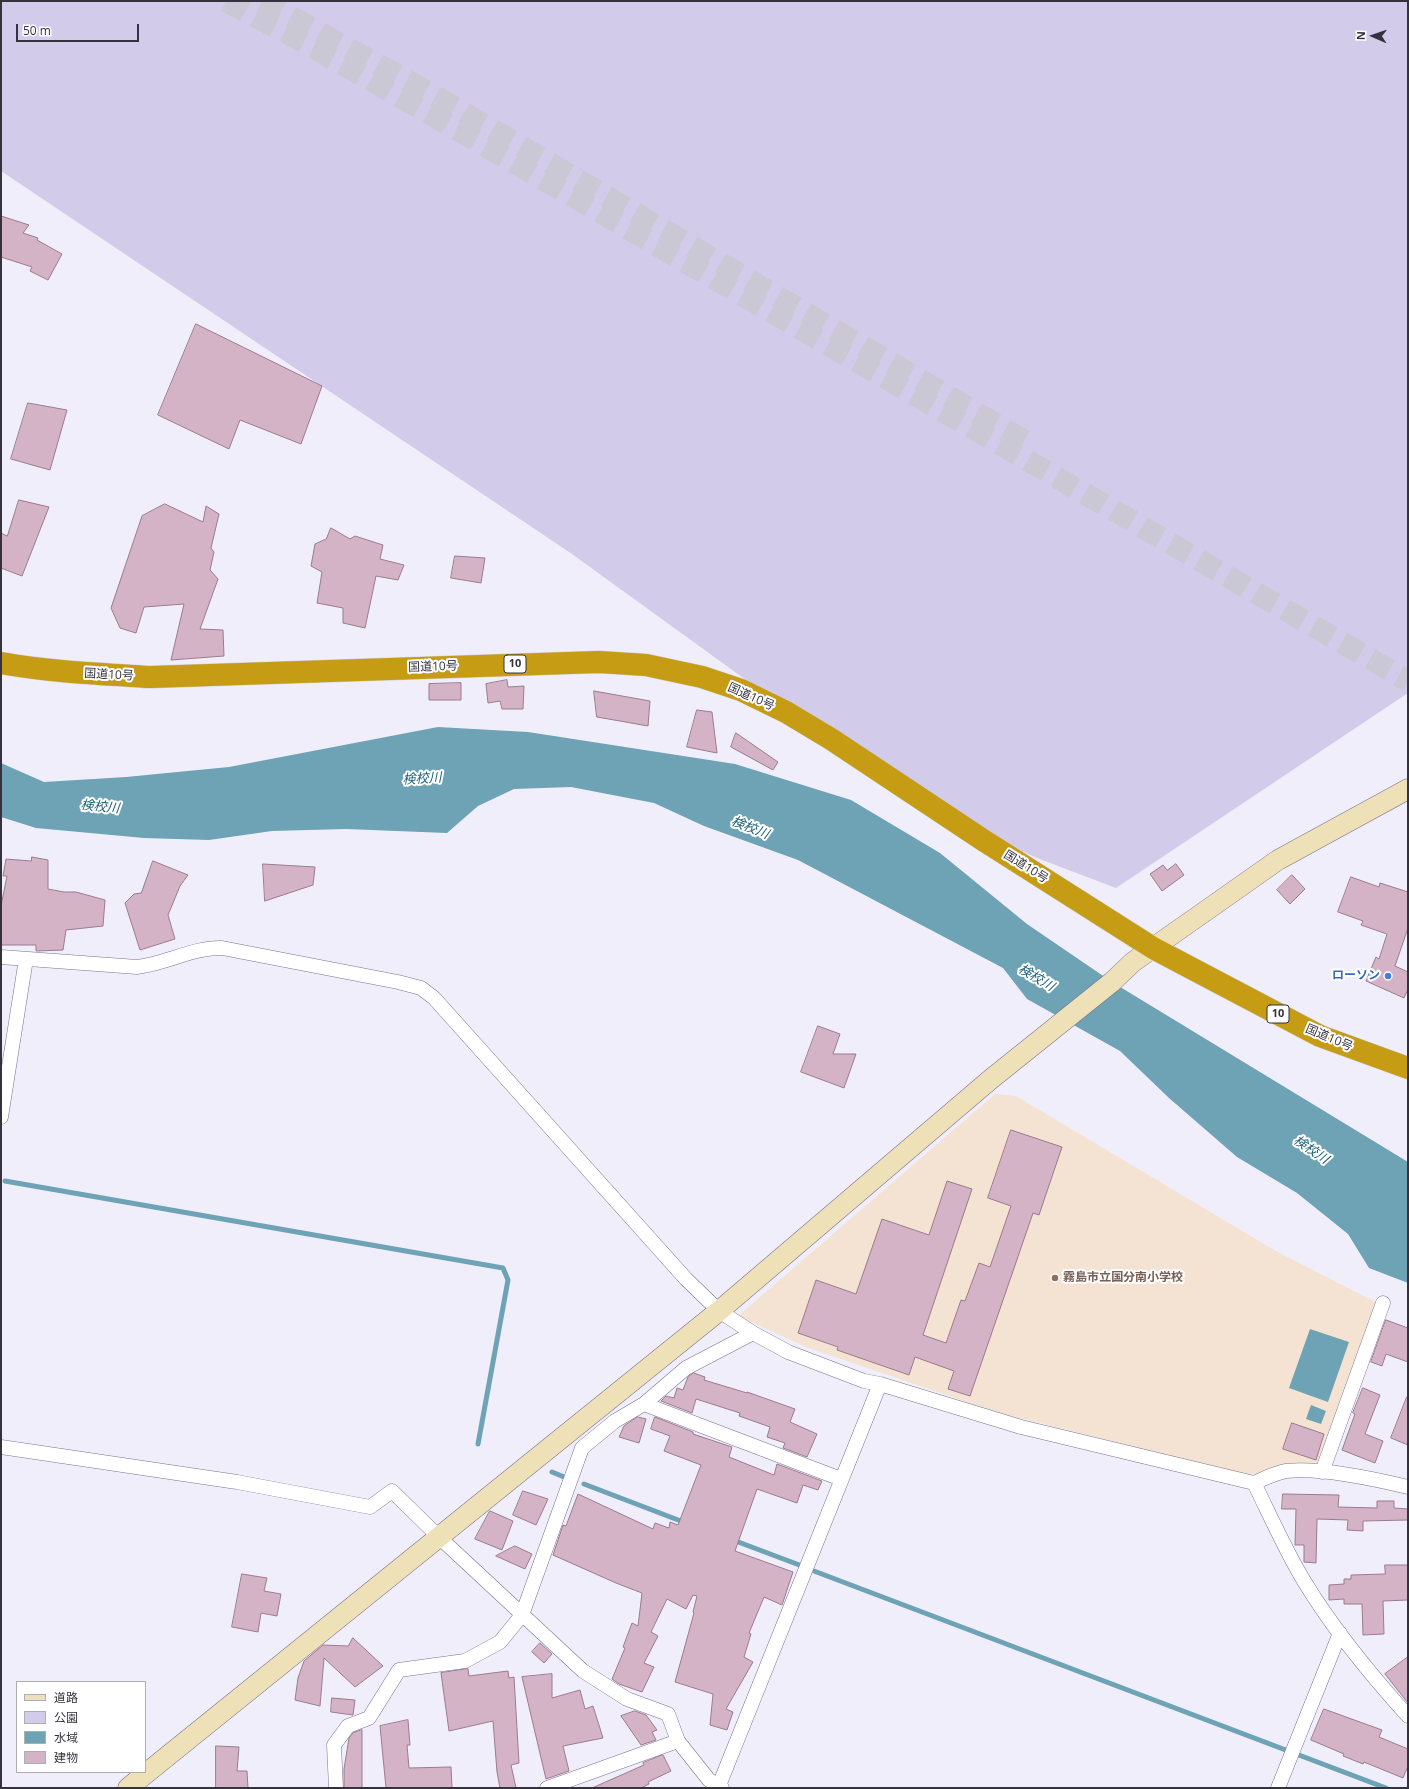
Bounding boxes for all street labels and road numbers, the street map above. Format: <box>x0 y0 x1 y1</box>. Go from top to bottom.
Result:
road number: 10 <box>504 655 526 673</box>
street label: 国道10号 <box>408 659 458 675</box>
street label: 国道10号 <box>84 667 134 683</box>
street label: 国道10号 <box>725 680 777 714</box>
street label: 国道10号 <box>1001 848 1051 886</box>
road number: 10 <box>1267 1005 1289 1023</box>
street label: 国道10号 <box>1303 1022 1355 1054</box>

